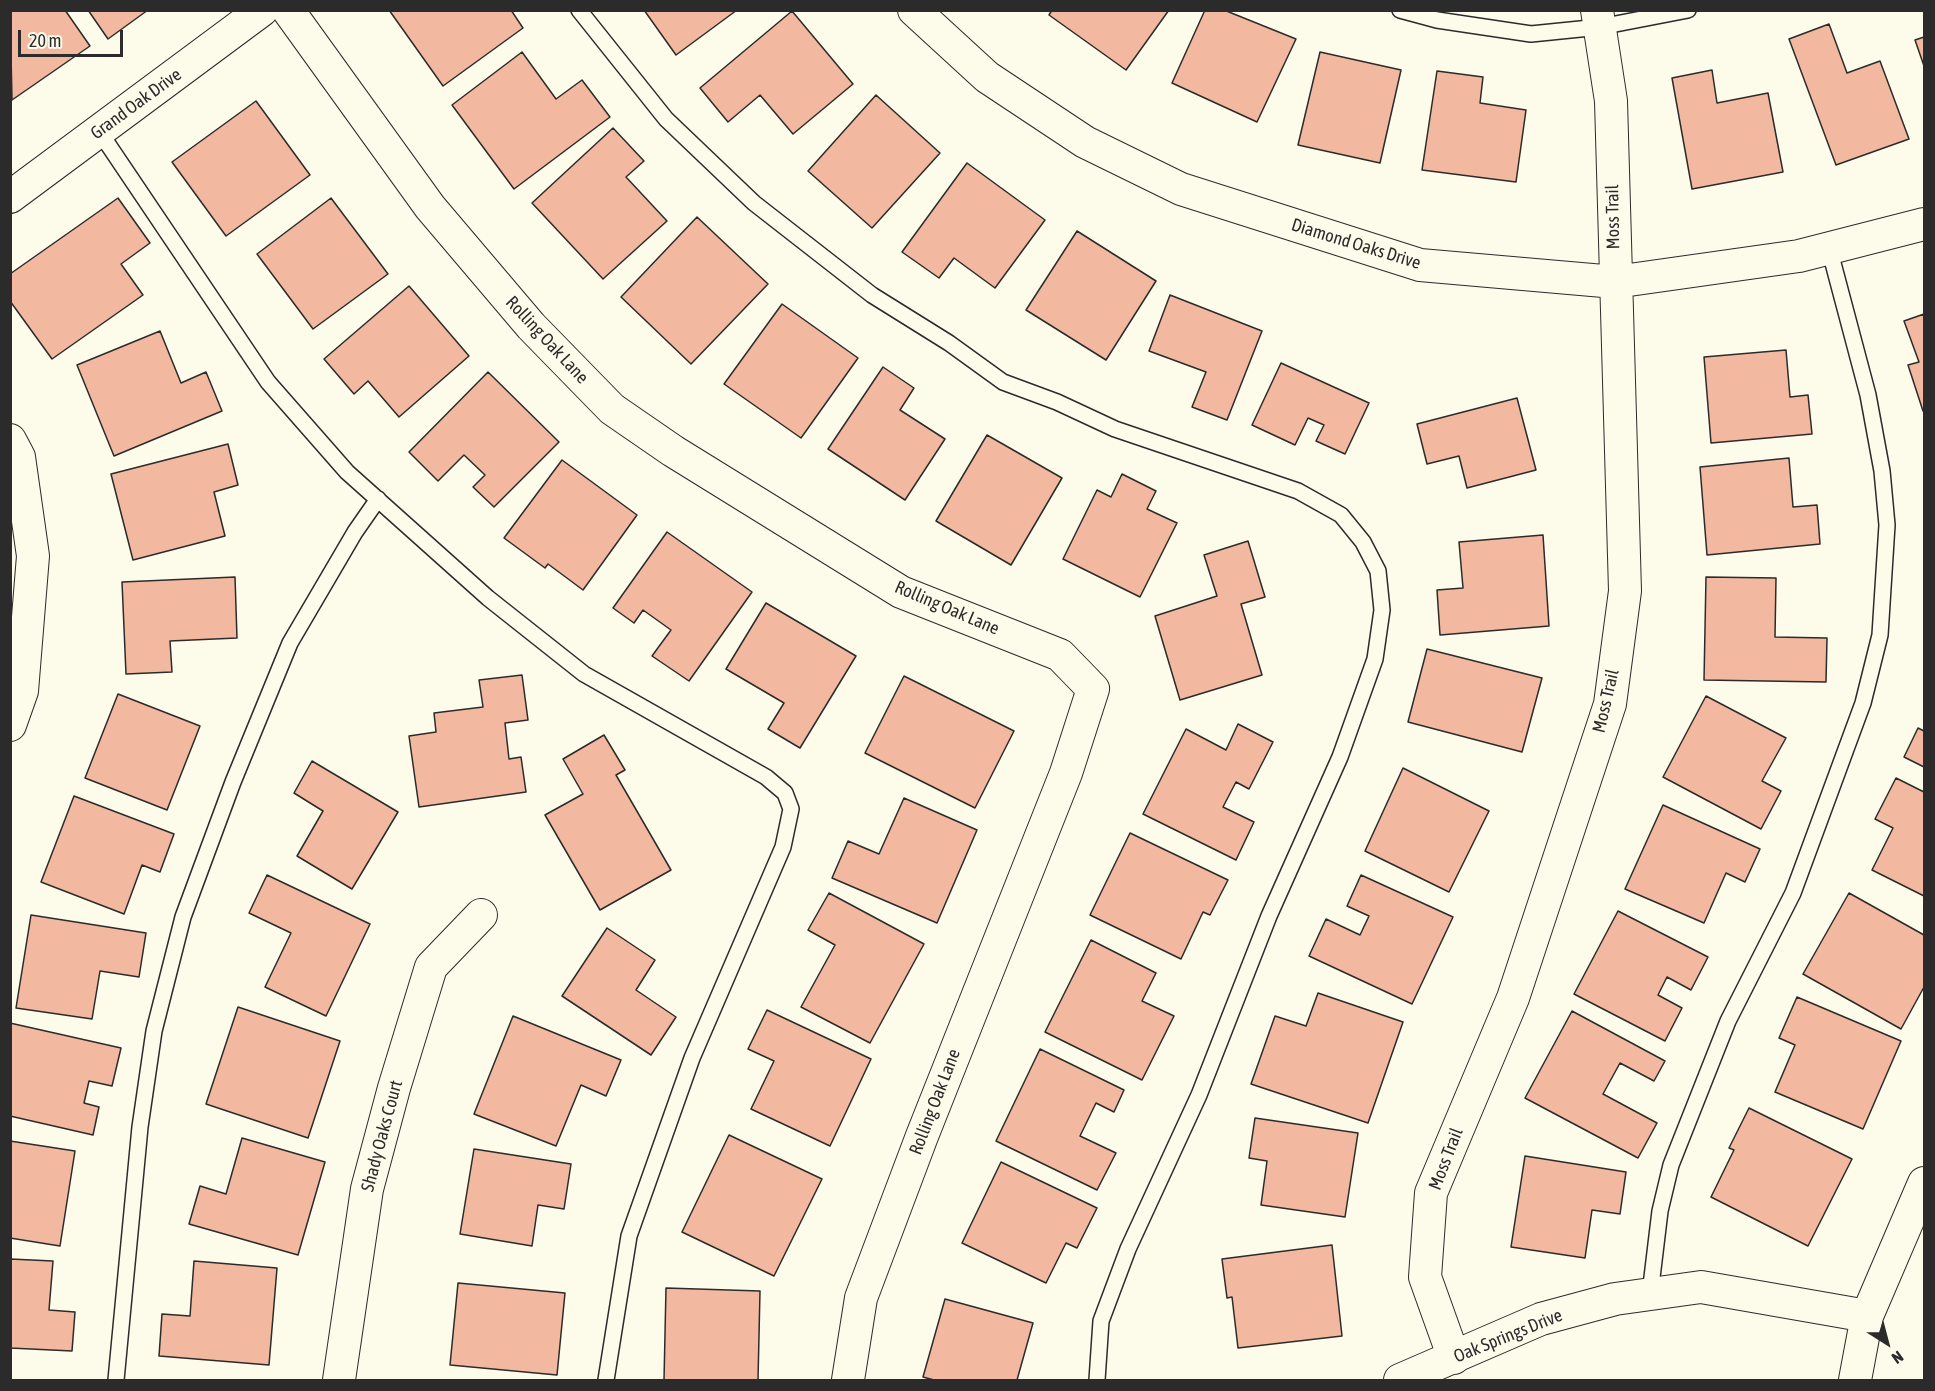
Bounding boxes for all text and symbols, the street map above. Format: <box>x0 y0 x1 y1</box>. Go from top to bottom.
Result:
scale bar <box>21 18 126 56</box>
text: 20 m <box>29 30 61 51</box>
street label: Grand Oak Drive <box>86 64 186 144</box>
street label: Moss Trail <box>1602 184 1624 250</box>
street label: Diamond Oaks Drive <box>1289 214 1423 274</box>
street label: Rolling Oak Lane <box>501 292 593 388</box>
street label: Rolling Oak Lane <box>891 576 1003 640</box>
street label: Moss Trail <box>1588 667 1624 735</box>
street label: Rolling Oak Lane <box>905 1046 965 1158</box>
street label: Shady Oaks Court <box>357 1078 407 1194</box>
street label: Moss Trail <box>1424 1125 1468 1193</box>
street label: Oak Springs Drive <box>1451 1304 1565 1368</box>
north arrow <box>1857 1313 1917 1373</box>
text: N <box>1888 1347 1907 1368</box>

